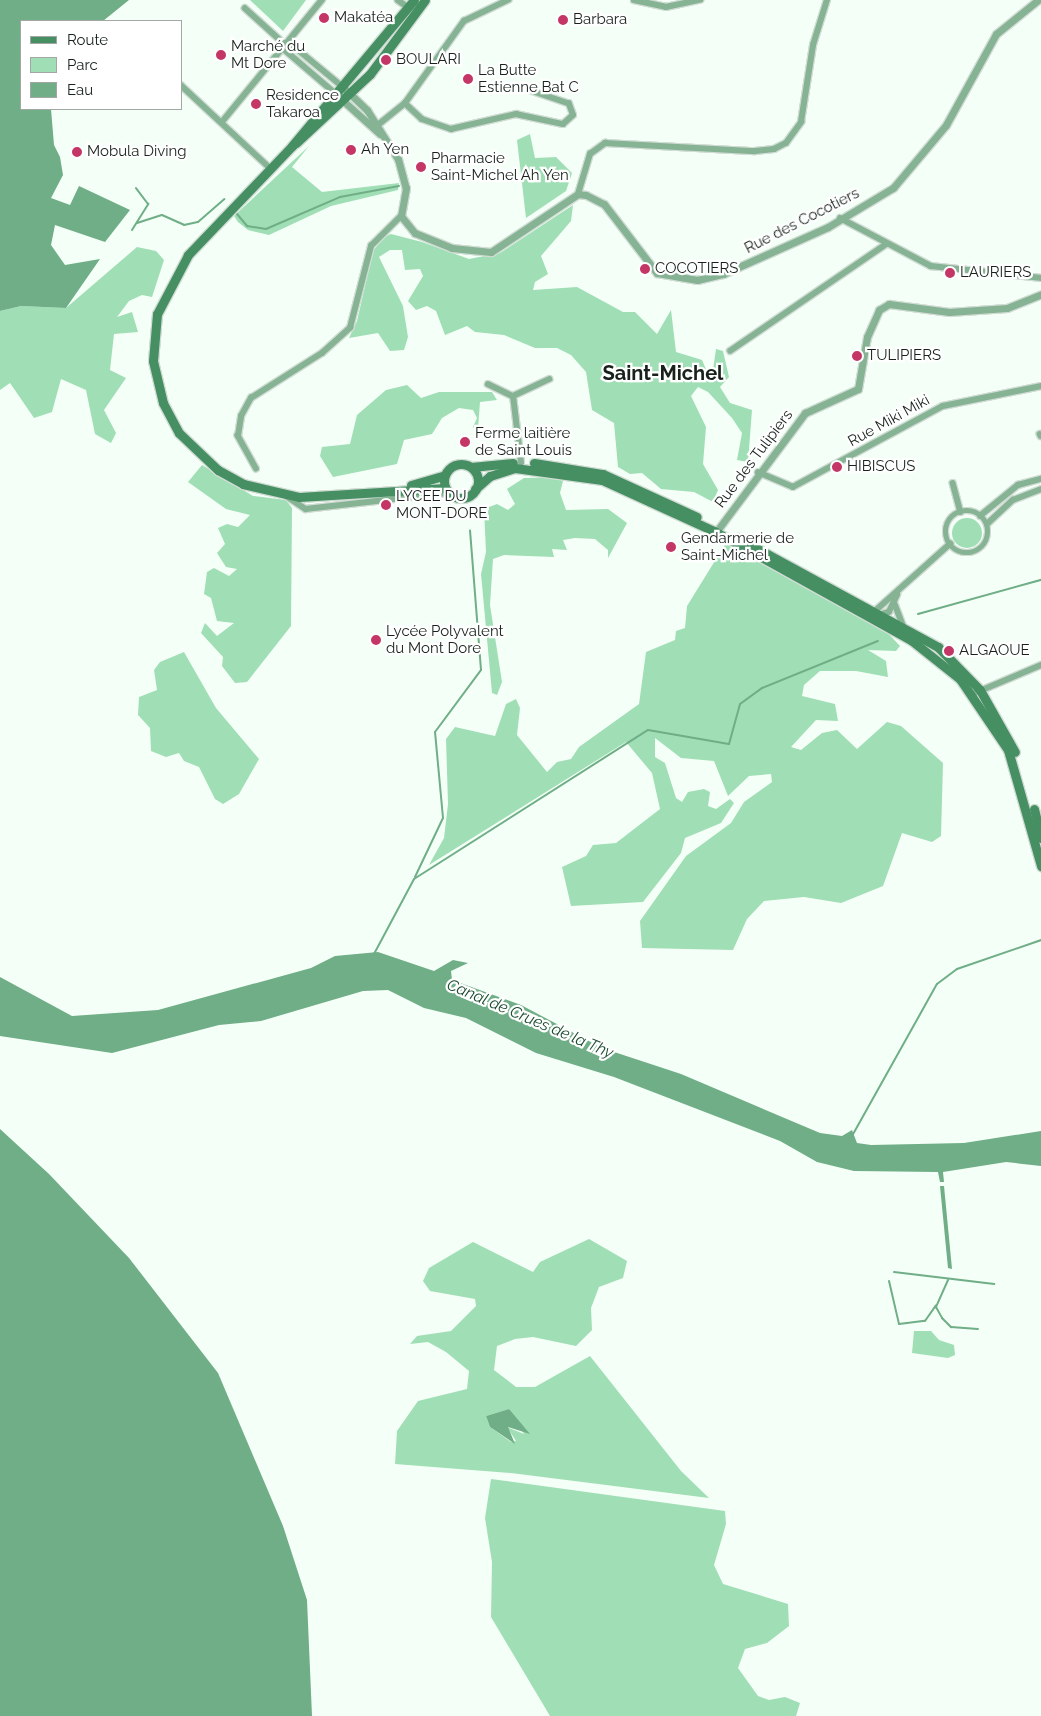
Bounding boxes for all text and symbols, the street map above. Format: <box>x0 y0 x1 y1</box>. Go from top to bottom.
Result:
place label: Makatéa <box>334 9 393 27</box>
place label: Barbara <box>573 11 627 29</box>
marker: Makatéa <box>318 12 330 24</box>
marker: Barbara <box>557 14 569 26</box>
legend <box>20 20 182 110</box>
text: Route <box>67 31 108 49</box>
place label: Marché du Mt Dore <box>231 37 305 72</box>
marker: Marché du Mt Dore <box>215 49 227 61</box>
place label: BOULARI <box>396 51 461 69</box>
marker: BOULARI <box>380 54 392 66</box>
text: Parc <box>67 56 98 74</box>
place label: La Butte Estienne Bat C <box>478 61 579 96</box>
marker: La Butte Estienne Bat C <box>462 73 474 85</box>
text: Eau <box>67 81 93 99</box>
place label: Residence Takaroa <box>266 86 339 121</box>
marker: Residence Takaroa <box>250 98 262 110</box>
place label: Ah Yen <box>361 141 410 159</box>
place label: Mobula Diving <box>87 143 186 161</box>
marker: Ah Yen <box>345 144 357 156</box>
marker: Mobula Diving <box>71 146 83 158</box>
place label: Pharmacie Saint-Michel Ah Yen <box>431 149 570 184</box>
marker: Pharmacie Saint-Michel Ah Yen <box>415 161 427 173</box>
street label: Rue des Cocotiers <box>742 184 862 258</box>
place label: COCOTIERS <box>655 260 738 278</box>
marker: COCOTIERS <box>639 263 651 275</box>
place label: LAURIERS <box>960 264 1031 282</box>
marker: LAURIERS <box>944 267 956 279</box>
place label: TULIPIERS <box>867 347 941 365</box>
marker: TULIPIERS <box>851 350 863 362</box>
district label: Saint-Michel <box>603 361 723 385</box>
street label: Rue Miki Miki <box>845 391 933 451</box>
street label: Rue des Tulipiers <box>711 406 797 512</box>
place label: Ferme laitière de Saint Louis <box>475 424 572 459</box>
marker: Ferme laitière de Saint Louis <box>459 436 471 448</box>
place label: HIBISCUS <box>847 458 915 476</box>
marker: HIBISCUS <box>831 461 843 473</box>
place label: LYCEE DU MONT-DORE <box>396 487 487 522</box>
marker: LYCEE DU MONT-DORE <box>380 499 392 511</box>
place label: Gendarmerie de Saint-Michel <box>681 529 794 564</box>
marker: Gendarmerie de Saint-Michel <box>665 541 677 553</box>
place label: Lycée Polyvalent du Mont Dore <box>386 622 504 657</box>
marker: Lycée Polyvalent du Mont Dore <box>370 634 382 646</box>
place label: ALGAOUE <box>959 642 1030 660</box>
marker: ALGAOUE <box>943 645 955 657</box>
water label: Canal de Crues de la Thy <box>444 975 616 1063</box>

